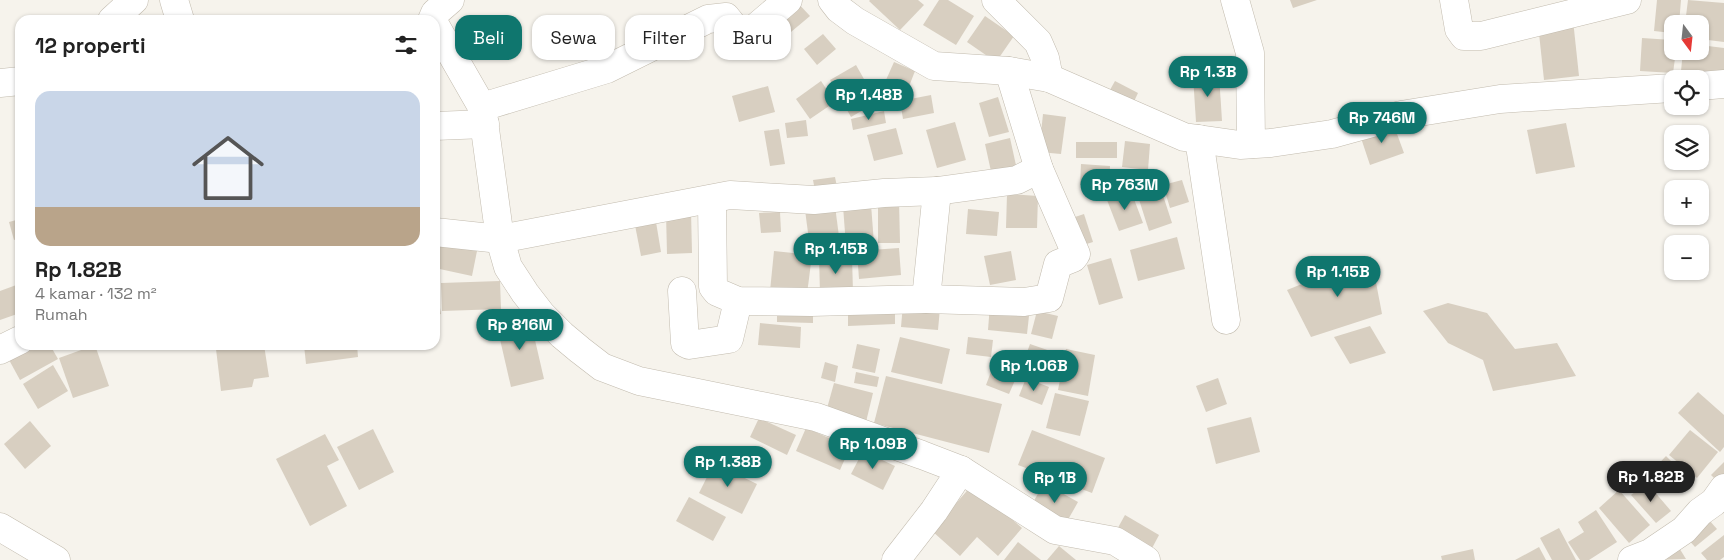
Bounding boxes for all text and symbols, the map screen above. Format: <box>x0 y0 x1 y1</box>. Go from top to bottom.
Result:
chip: Beli <box>455 15 522 60</box>
chip: Sewa <box>532 15 615 60</box>
chip: Filter <box>625 15 704 60</box>
chip: Baru <box>714 15 791 60</box>
north arrow <box>1664 15 1709 60</box>
map controls <box>1664 15 1709 280</box>
icon: filters <box>392 31 420 59</box>
text: 12 properti <box>35 32 145 59</box>
pin: Rp 1.3B <box>1162 56 1254 98</box>
text: Rp 1.3B <box>1180 61 1236 82</box>
button: locate <box>1664 70 1709 115</box>
pin: Rp 1.48B <box>817 78 921 121</box>
text: Rp 1.48B <box>836 84 902 105</box>
pin: Rp 746M <box>1336 102 1428 144</box>
text: Rp 746M <box>1349 107 1415 128</box>
icon: home <box>183 123 273 213</box>
button: layers <box>1664 125 1709 170</box>
pin: Rp 763M <box>1079 168 1171 211</box>
text: Rp 763M <box>1092 174 1158 195</box>
button: + <box>1664 180 1709 225</box>
pin: Rp 1.15B <box>784 232 888 275</box>
button: − <box>1664 235 1709 280</box>
text: Rp 1.15B <box>804 238 868 259</box>
text: Rp 1.82B <box>35 256 122 283</box>
pin: Rp 1.15B <box>1286 256 1390 298</box>
text: Rp 1.15B <box>1306 261 1370 282</box>
text: 4 kamar · 132 m² <box>35 283 157 304</box>
text: Rumah <box>35 304 88 325</box>
pin: Rp 816M <box>474 308 566 351</box>
text: Rp 816M <box>487 314 553 335</box>
pin: Rp 1.06B <box>982 350 1086 392</box>
text: Rp 1.06B <box>1000 355 1068 376</box>
pin: Rp 1.09B <box>821 428 925 470</box>
text: Rp 1.09B <box>839 433 907 454</box>
pin: Rp 1.38B <box>676 446 780 488</box>
text: Rp 1.38B <box>695 451 761 472</box>
pin: Rp 1.82B <box>1599 460 1703 503</box>
pin: Rp 1B <box>1020 462 1090 504</box>
text: Rp 1.82B <box>1618 466 1684 487</box>
text: Rp 1B <box>1034 467 1076 488</box>

